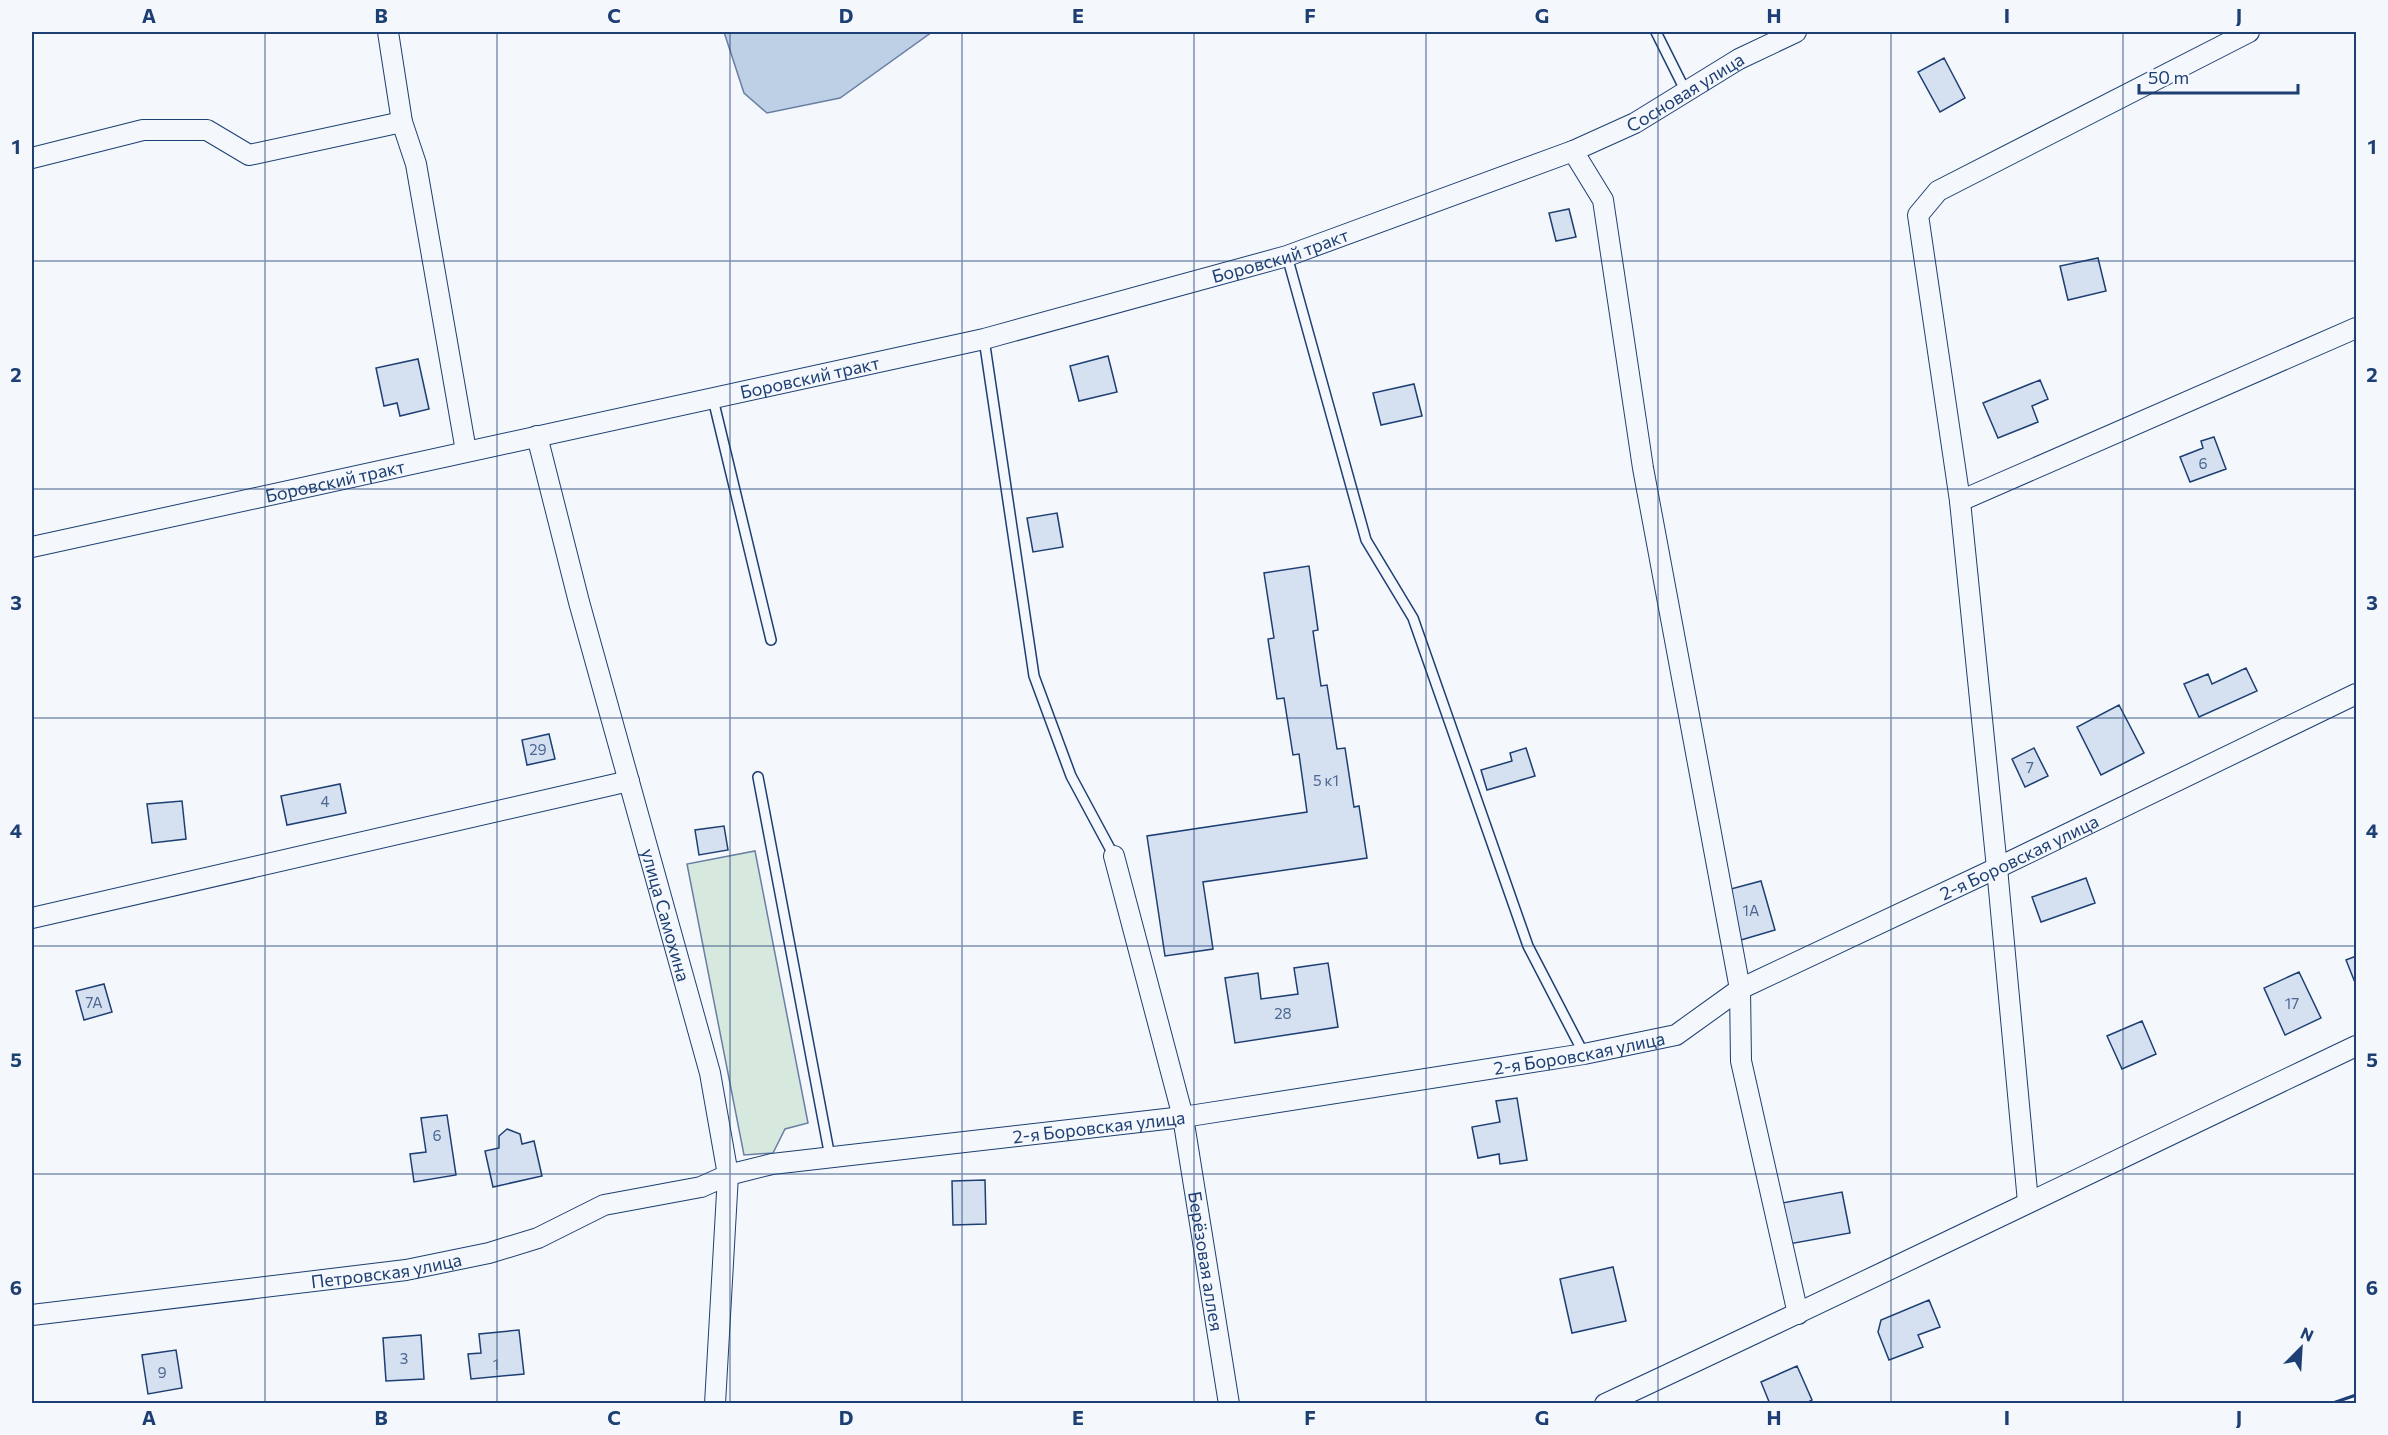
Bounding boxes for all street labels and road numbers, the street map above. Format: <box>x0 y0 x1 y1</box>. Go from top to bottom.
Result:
street label: Сосновая улица <box>1623 48 1748 136</box>
street label: Боровский тракт <box>1209 223 1352 287</box>
street label: Боровский тракт <box>738 351 882 403</box>
street label: Боровский тракт <box>263 455 407 507</box>
street label: 2-я Боровская улица <box>1936 810 2102 904</box>
street label: улица Самохина <box>637 846 695 984</box>
street label: 2-я Боровская улица <box>1492 1027 1667 1079</box>
street label: 2-я Боровская улица <box>1011 1106 1186 1147</box>
street label: Берёзовая аллея <box>1184 1190 1228 1333</box>
street label: Петровская улица <box>309 1248 464 1292</box>

